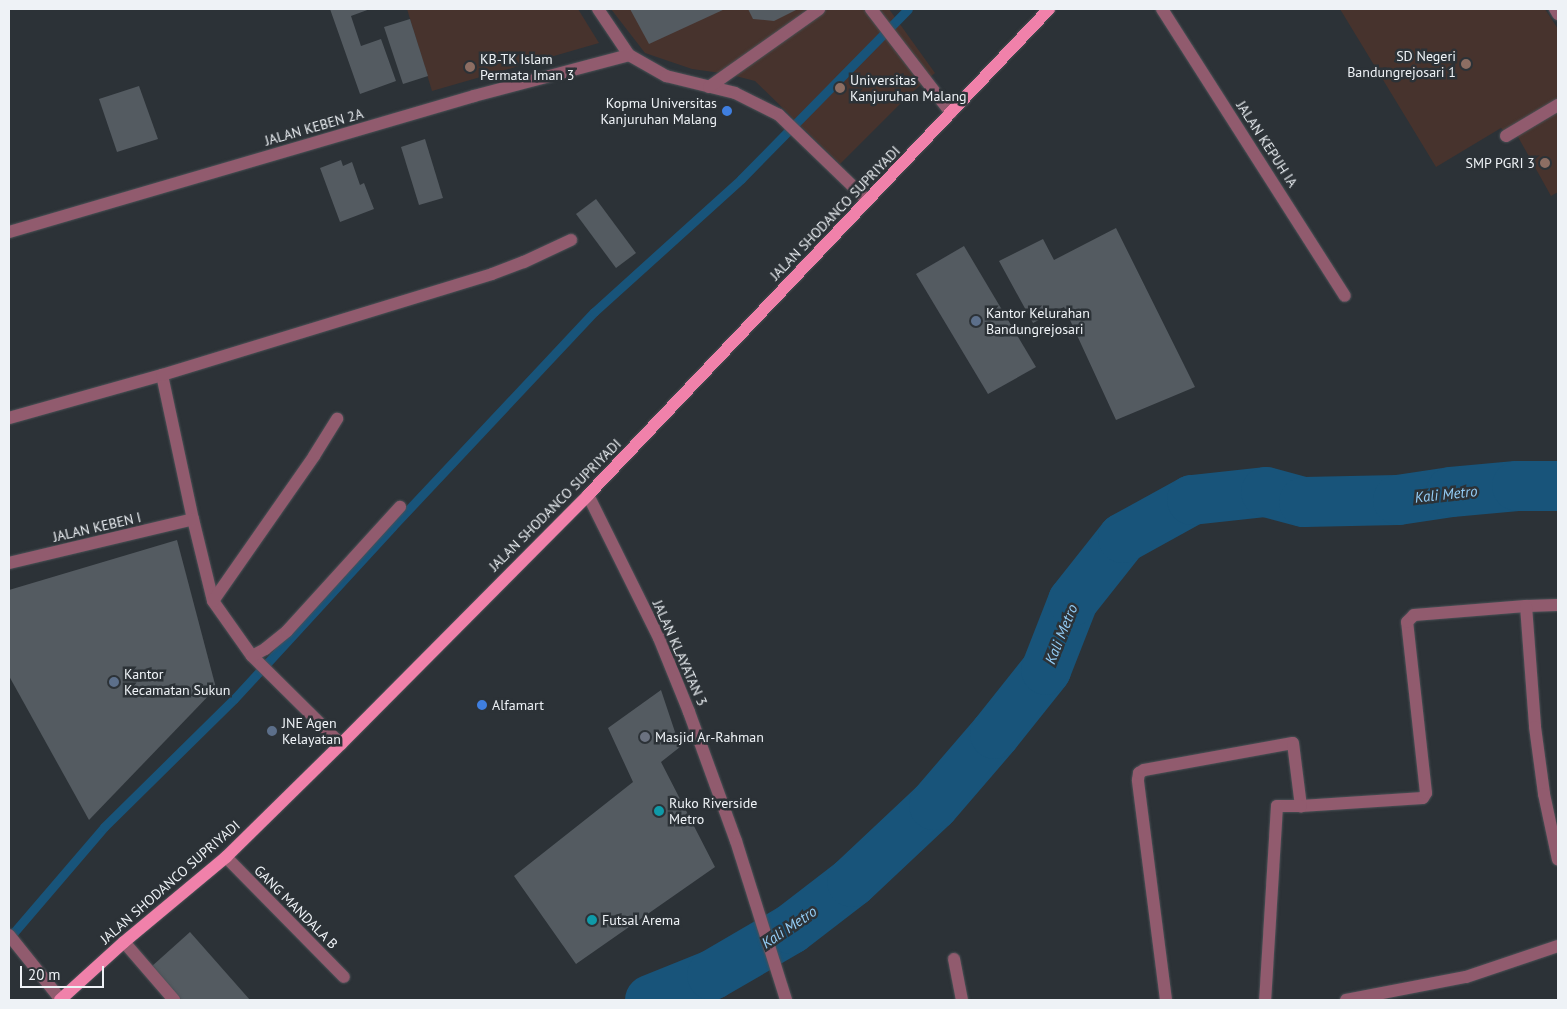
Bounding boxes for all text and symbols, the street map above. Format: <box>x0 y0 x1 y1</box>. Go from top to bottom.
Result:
place label: SD Negeri Bandungrejosari 1 <box>1347 48 1456 80</box>
place label: KB-TK Islam Permata Iman 3 <box>480 51 574 84</box>
marker: SD Negeri Bandungrejosari 1 <box>1460 58 1472 70</box>
marker: KB-TK Islam Permata Iman 3 <box>464 61 476 73</box>
place label: Universitas Kanjuruhan Malang <box>850 72 967 104</box>
marker: Universitas Kanjuruhan Malang <box>834 82 846 94</box>
place label: Kopma Universitas Kanjuruhan Malang <box>600 95 717 128</box>
street label: JALAN KEPUH IA <box>1233 98 1301 190</box>
street label: JALAN KEBEN 2A <box>263 105 365 149</box>
marker: Kopma Universitas Kanjuruhan Malang <box>721 105 733 117</box>
street label: JALAN SHODANCO SUPRIYADI <box>767 143 903 283</box>
place label: SMP PGRI 3 <box>1465 155 1535 171</box>
marker: SMP PGRI 3 <box>1539 157 1551 169</box>
place label: Kantor Kelurahan Bandungrejosari <box>986 305 1090 338</box>
marker: Kantor Kelurahan Bandungrejosari <box>970 315 982 327</box>
street label: JALAN SHODANCO SUPRIYADI <box>485 435 625 575</box>
water label: Kali Metro <box>1414 482 1478 506</box>
street label: JALAN KEBEN I <box>51 509 143 545</box>
street label: JALAN KLAYATAN 3 <box>649 598 711 708</box>
water label: Kali Metro <box>1041 601 1081 667</box>
place label: Kantor Kecamatan Sukun <box>124 666 230 699</box>
marker: Kantor Kecamatan Sukun <box>108 676 120 688</box>
place label: Alfamart <box>492 697 544 713</box>
marker: Alfamart <box>476 699 488 711</box>
place label: JNE Agen Kelayatan <box>282 715 341 748</box>
marker: JNE Agen Kelayatan <box>266 725 278 737</box>
place label: Masjid Ar-Rahman <box>655 729 764 745</box>
marker: Masjid Ar-Rahman <box>639 731 651 743</box>
place label: Ruko Riverside Metro <box>669 795 757 828</box>
marker: Ruko Riverside Metro <box>653 805 665 817</box>
street label: JALAN SHODANCO SUPRIYADI <box>97 817 243 947</box>
street label: GANG MANDALA B <box>251 862 341 952</box>
water label: Kali Metro <box>758 902 820 952</box>
place label: Futsal Arema <box>602 912 681 928</box>
marker: Futsal Arema <box>586 914 598 926</box>
scale bar <box>22 956 106 988</box>
text: 20 m <box>28 965 61 984</box>

